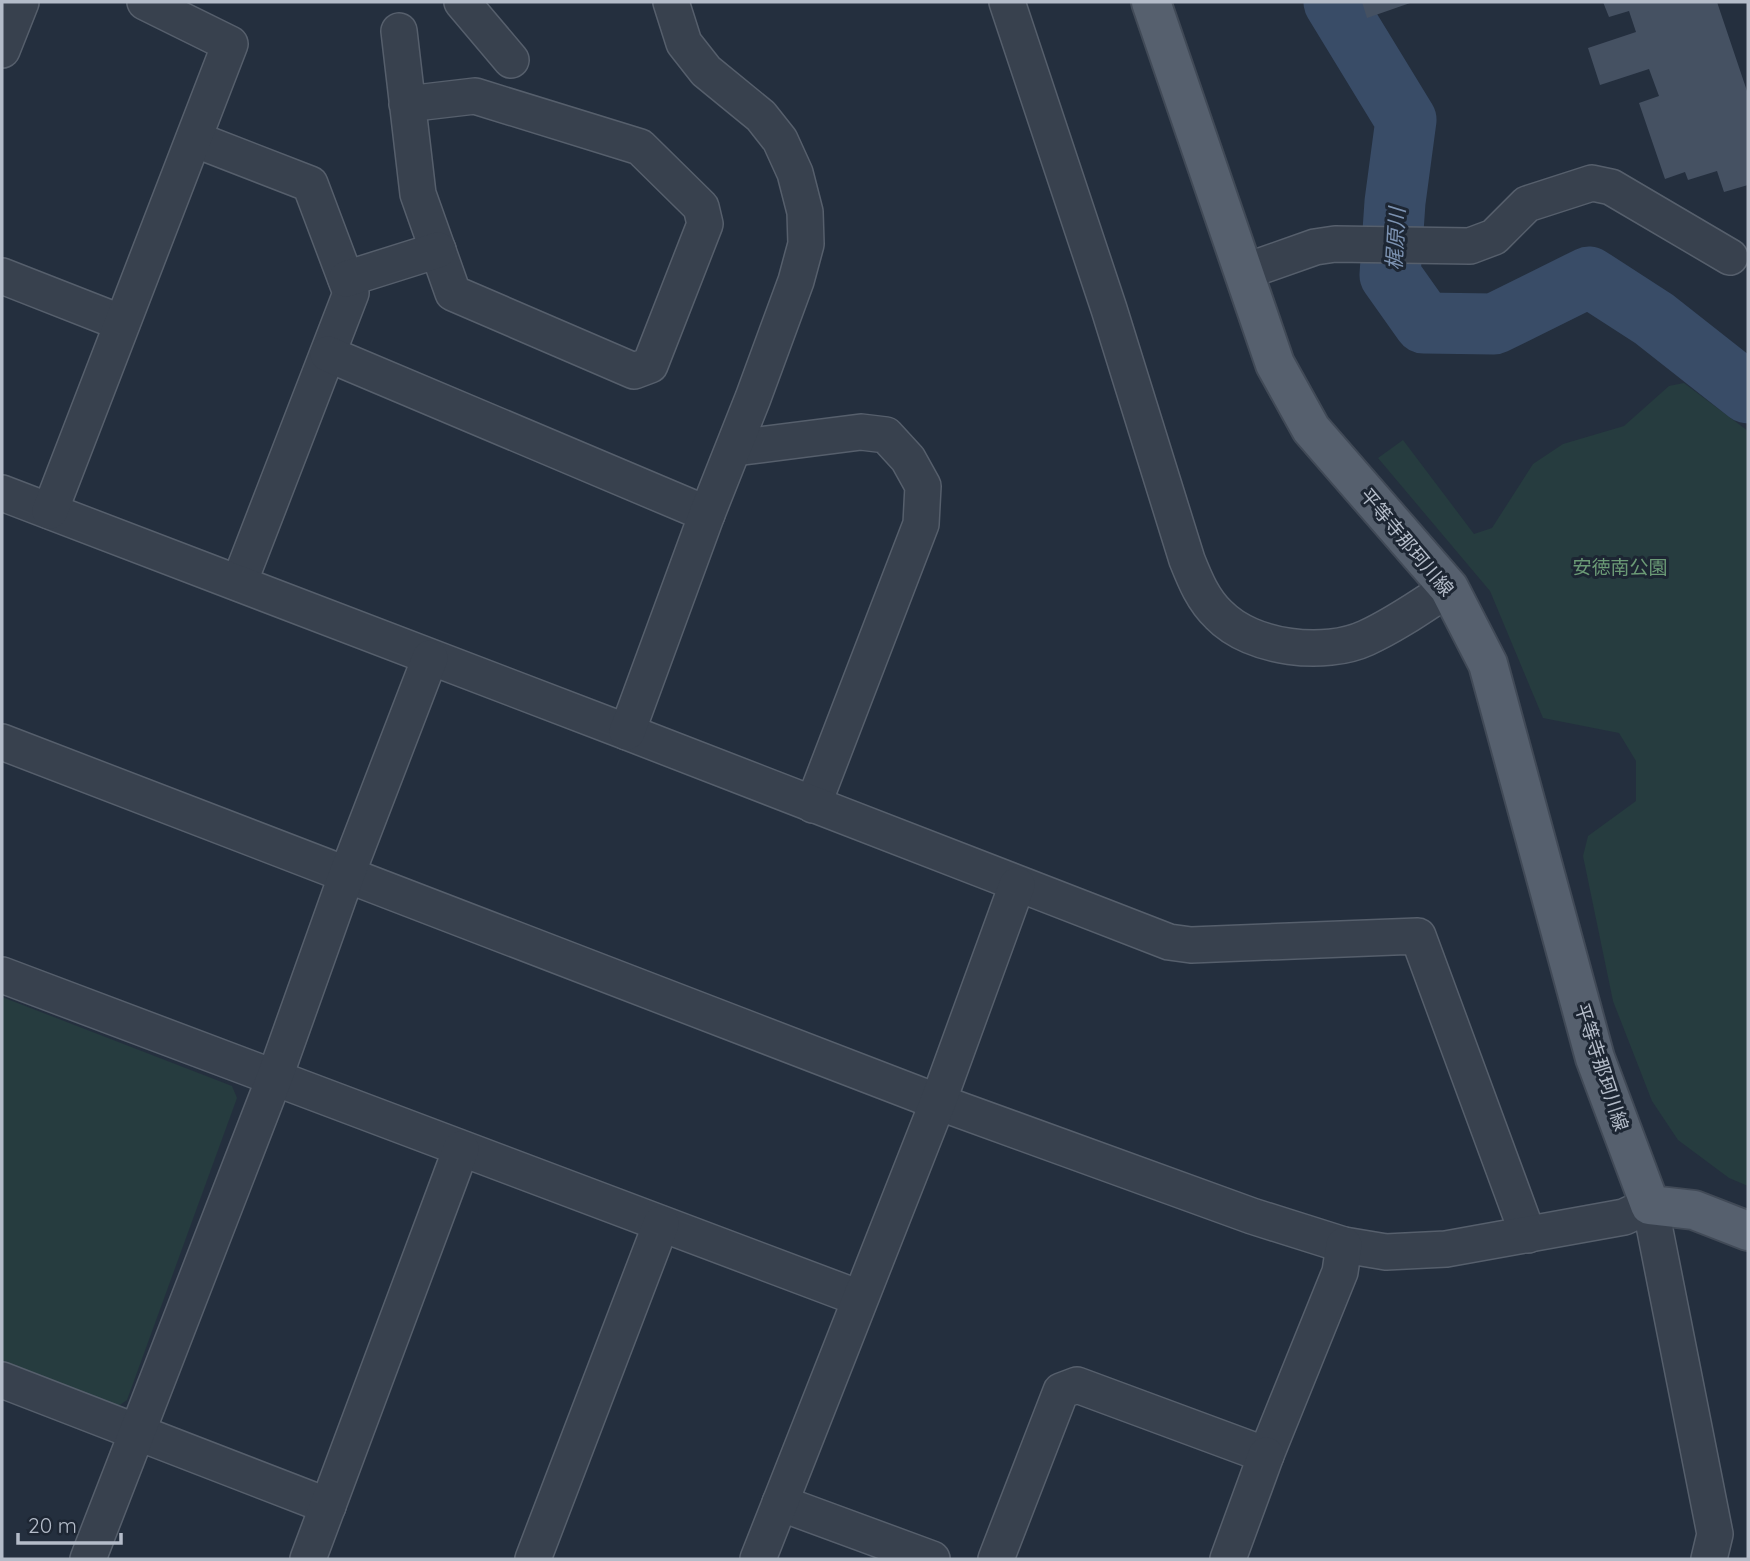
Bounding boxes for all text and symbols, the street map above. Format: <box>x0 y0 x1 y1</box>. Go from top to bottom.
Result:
water label: 梶原川 <box>1380 205 1410 271</box>
street label: 平等寺那珂川線 <box>1355 483 1459 601</box>
park label: 安徳南公園 <box>1572 555 1668 579</box>
street label: 平等寺那珂川線 <box>1570 1000 1634 1134</box>
scale bar <box>18 1502 121 1546</box>
text: 20 m <box>28 1512 77 1538</box>

